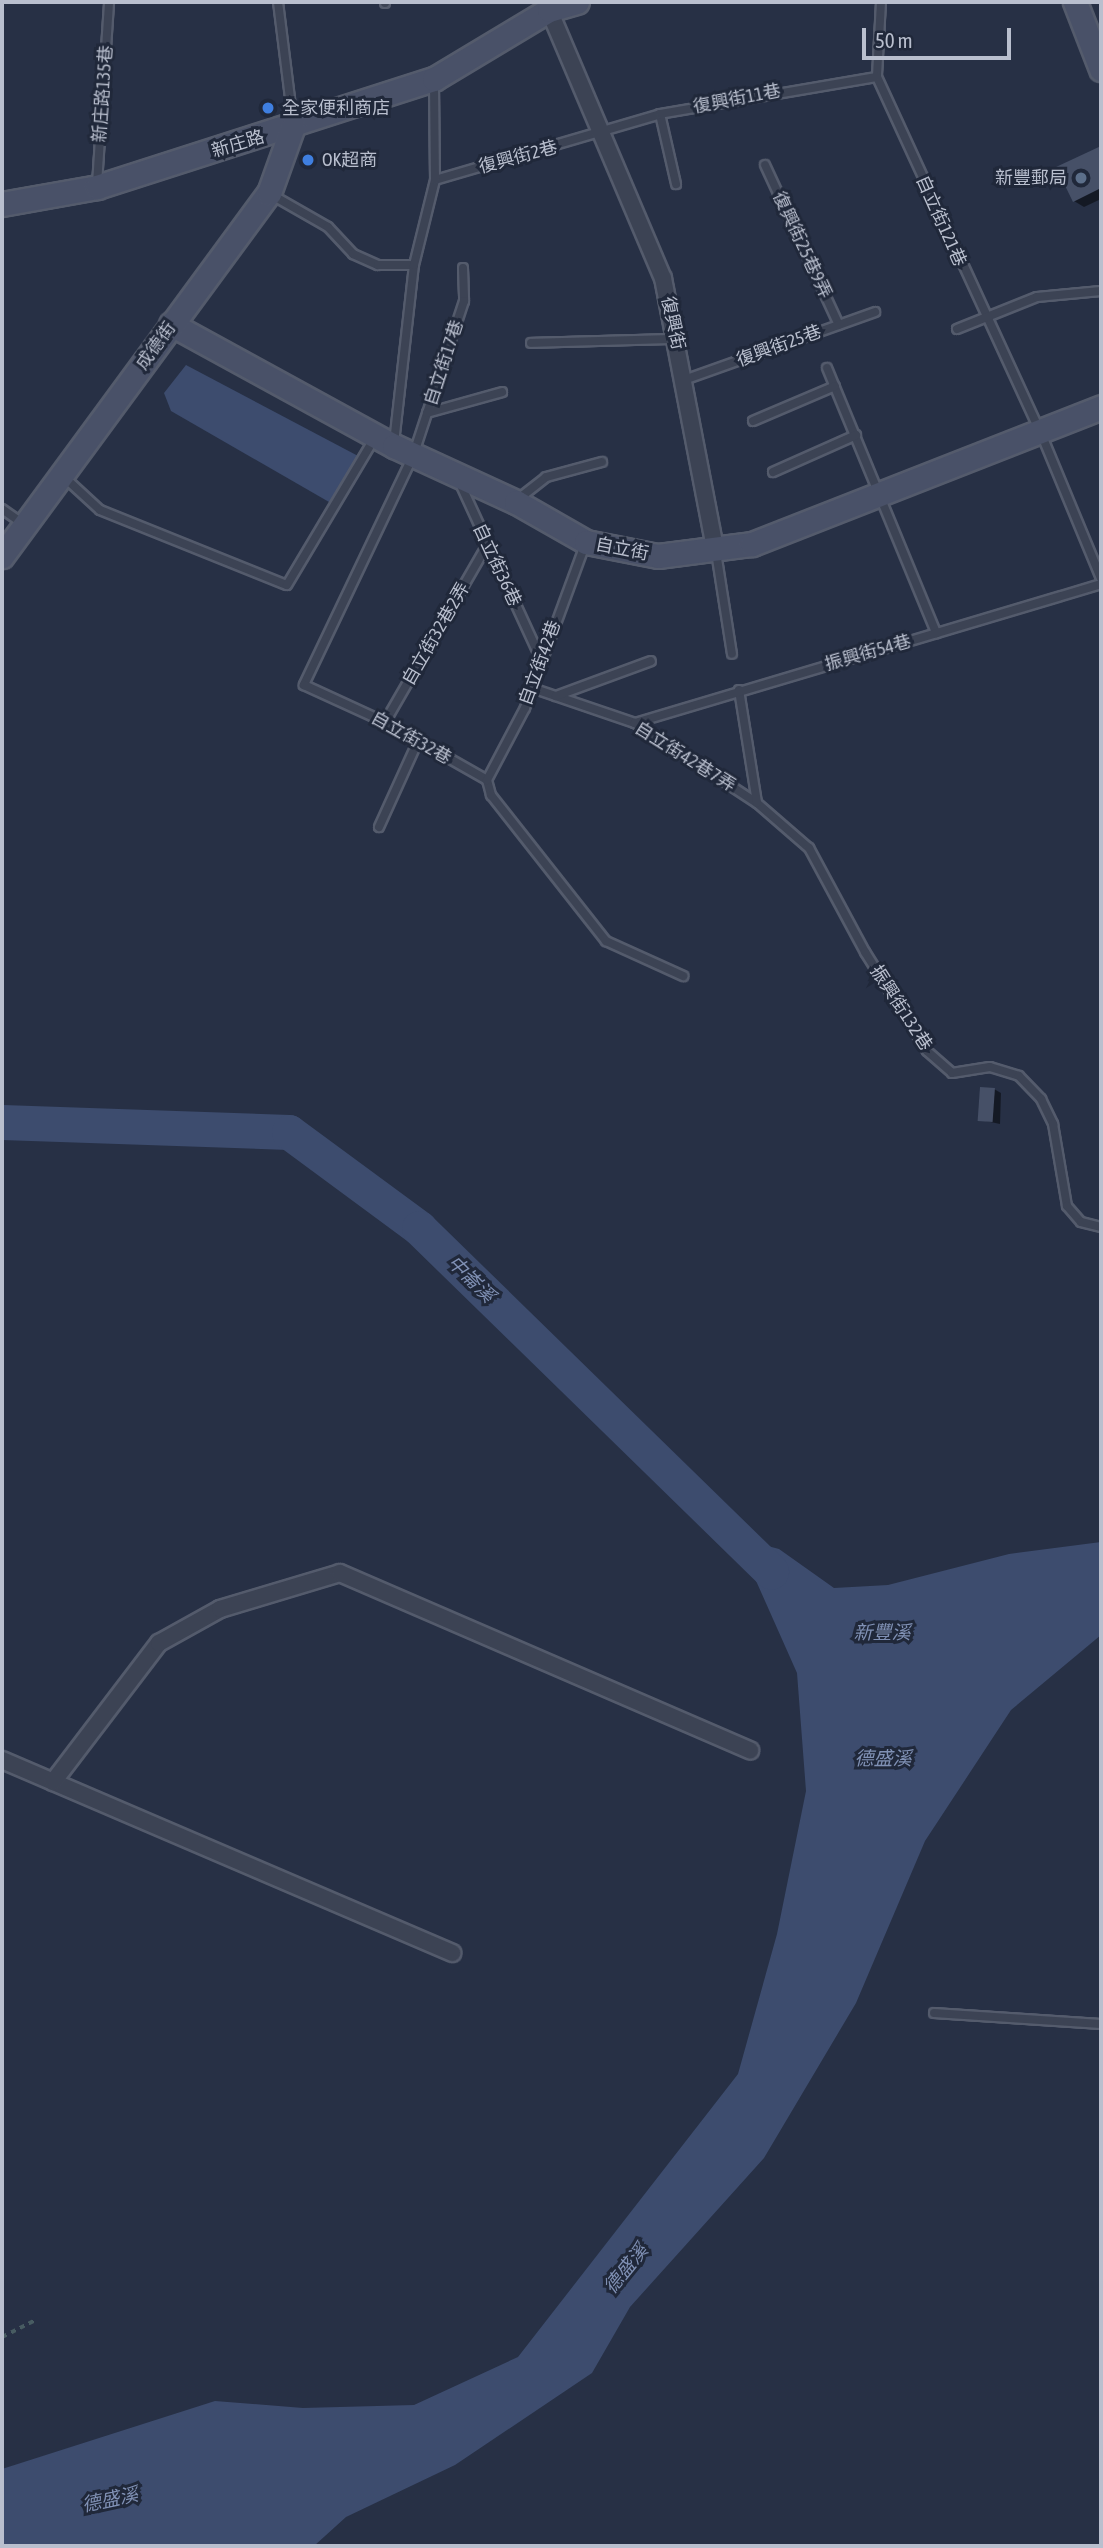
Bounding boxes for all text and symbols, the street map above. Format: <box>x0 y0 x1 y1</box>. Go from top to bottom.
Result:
scale bar <box>865 14 1014 58</box>
text: 50 m <box>875 28 913 52</box>
street label: 新庄路135巷 <box>89 45 117 143</box>
street label: 復興街11巷 <box>691 80 783 118</box>
place label: 全家便利商店 <box>282 97 390 119</box>
marker: 全家便利商店 <box>260 100 276 116</box>
street label: 新庄路 <box>209 126 267 162</box>
street label: 復興街2巷 <box>476 136 560 178</box>
place label: OK超商 <box>322 149 377 171</box>
marker: OK超商 <box>300 152 316 168</box>
place label: 新豐郵局 <box>995 167 1067 189</box>
marker: 新豐郵局 <box>1073 170 1089 186</box>
street label: 自立街121巷 <box>911 172 971 270</box>
street label: 復興街25巷9弄 <box>768 188 836 302</box>
street label: 復興街 <box>657 294 689 352</box>
street label: 自立街17巷 <box>420 317 468 409</box>
street label: 成德街 <box>131 318 181 374</box>
street label: 復興街25巷 <box>734 321 824 371</box>
street label: 自立街36巷 <box>468 520 526 610</box>
street label: 自立街 <box>593 533 651 565</box>
street label: 自立街32巷2弄 <box>398 579 474 689</box>
street label: 自立街42巷 <box>515 618 565 708</box>
street label: 振興街54巷 <box>822 630 914 676</box>
street label: 自立街32巷 <box>367 707 455 769</box>
street label: 自立街42巷7弄 <box>630 717 740 797</box>
street label: 振興街132巷 <box>865 961 937 1055</box>
water label: 中崙溪 <box>443 1251 499 1307</box>
water label: 新豐溪 <box>854 1622 910 1644</box>
water label: 德盛溪 <box>855 1748 911 1770</box>
water label: 德盛溪 <box>599 2240 653 2298</box>
water label: 德盛溪 <box>80 2483 140 2517</box>

